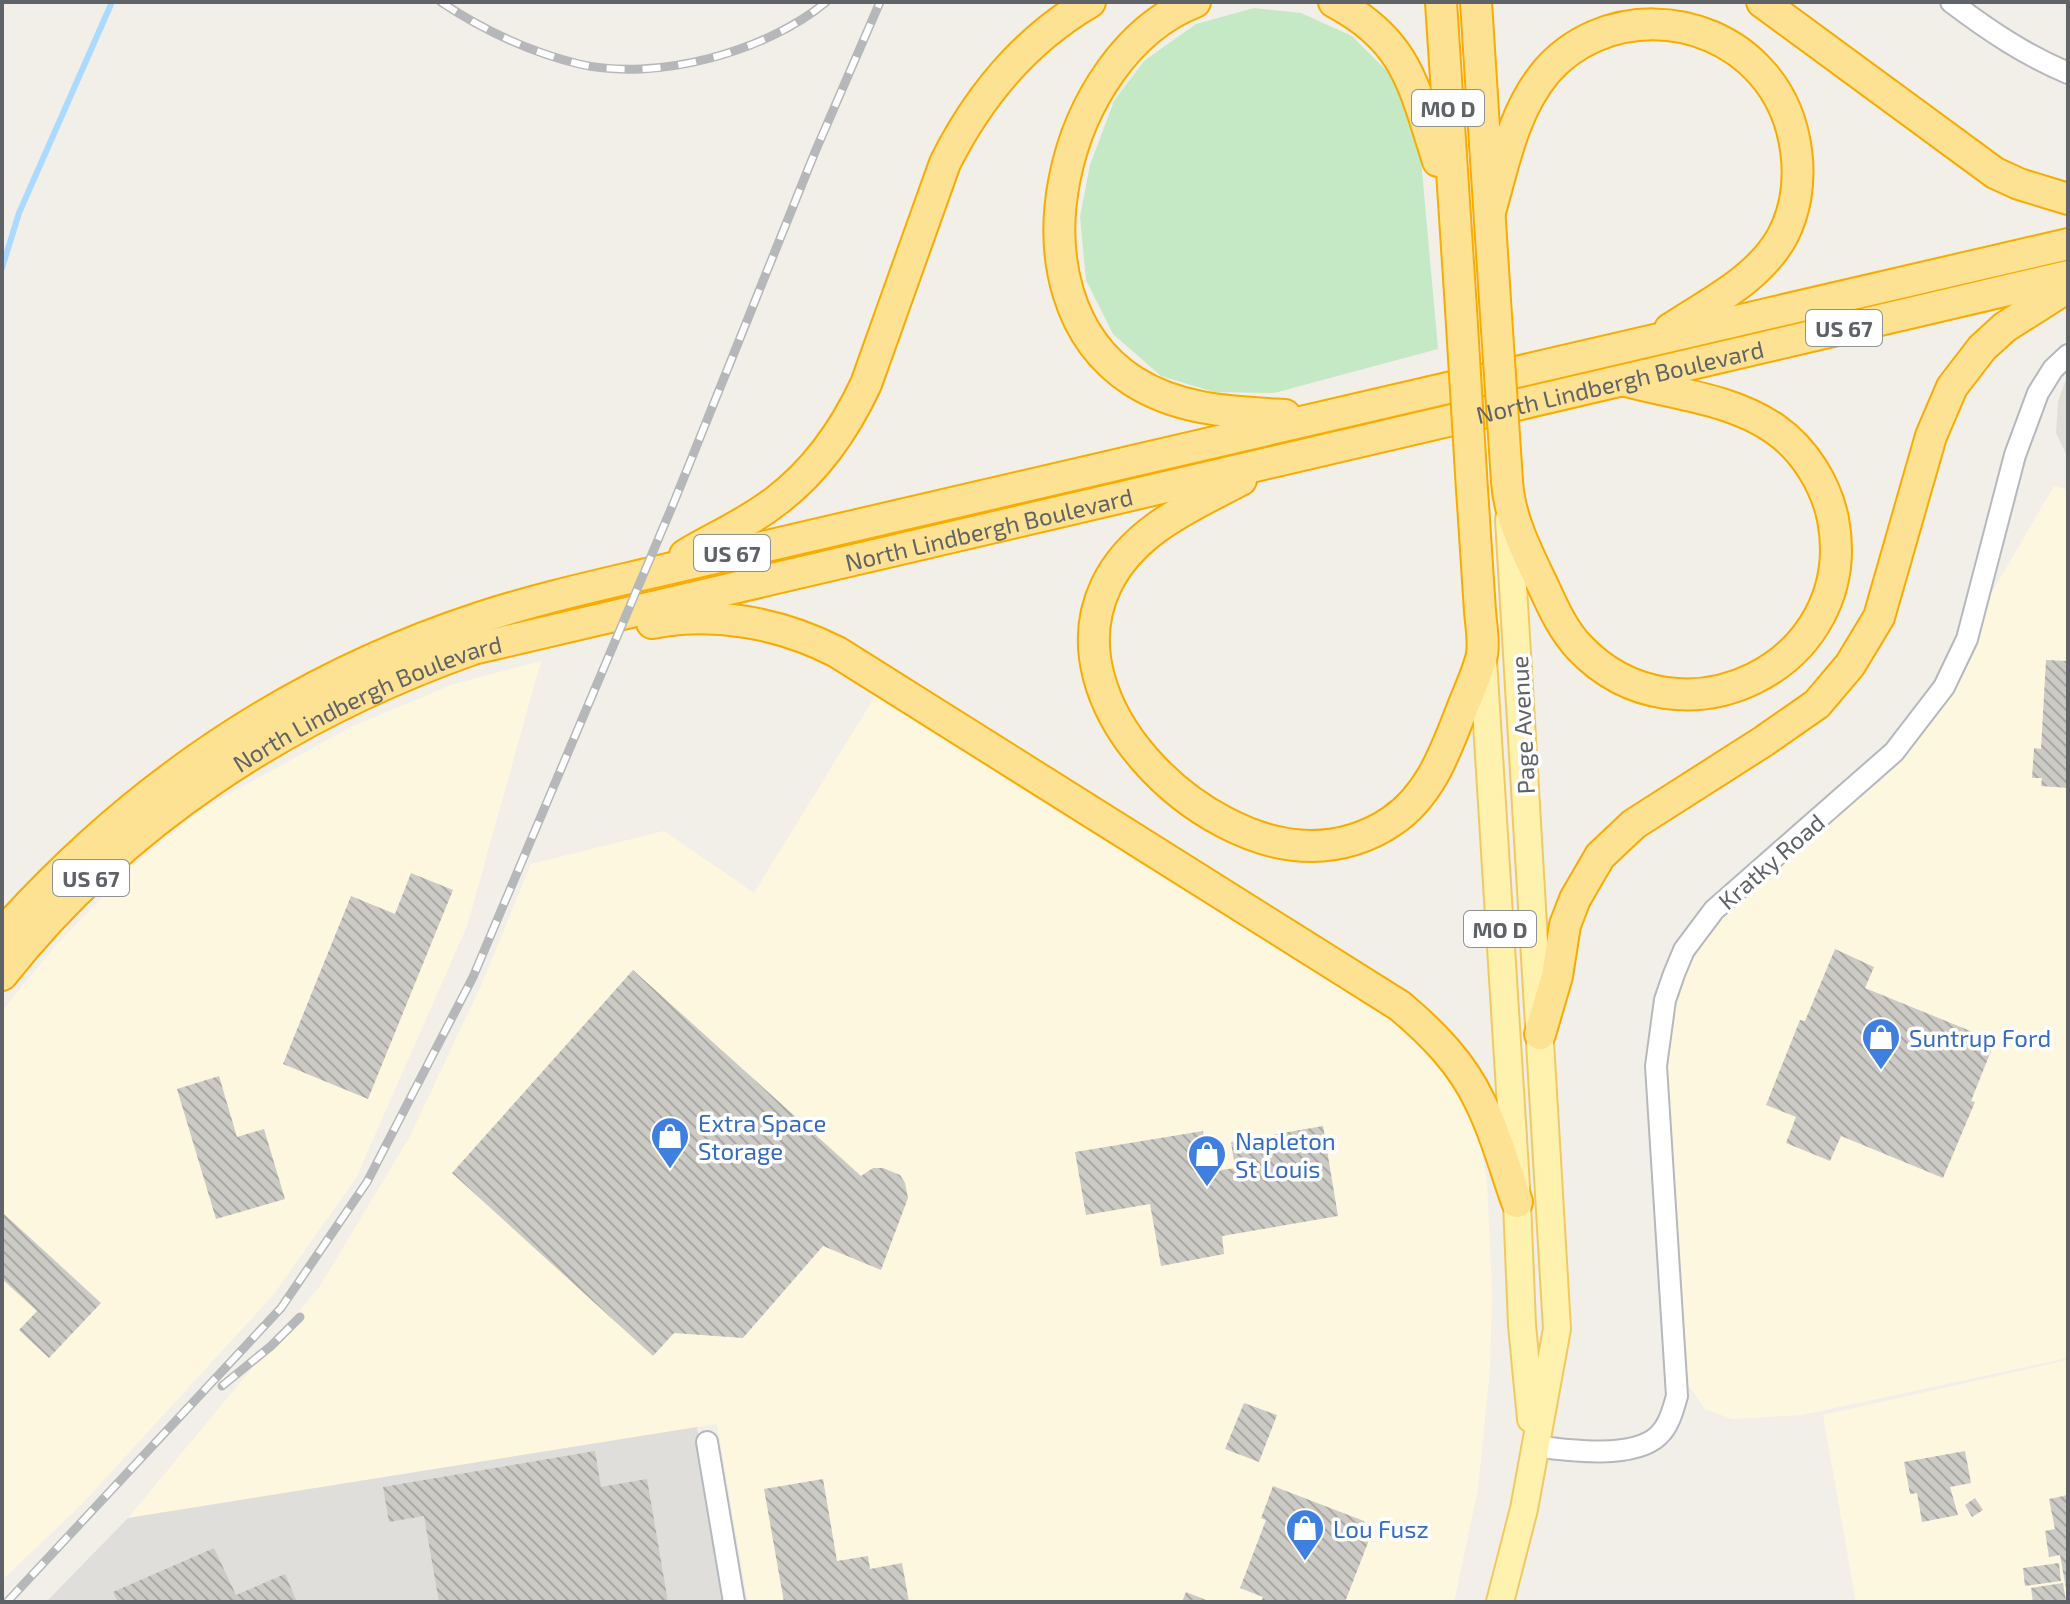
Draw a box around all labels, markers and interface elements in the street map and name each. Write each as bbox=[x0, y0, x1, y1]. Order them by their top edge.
road number: MO D bbox=[1412, 90, 1484, 126]
road number: US 67 bbox=[1806, 310, 1882, 346]
street label: North Lindbergh Boulevard bbox=[1473, 333, 1766, 429]
street label: North Lindbergh Boulevard bbox=[842, 481, 1135, 576]
road number: US 67 bbox=[694, 535, 770, 571]
street label: North Lindbergh Boulevard bbox=[227, 628, 504, 777]
street label: Page Avenue bbox=[1504, 655, 1540, 795]
street label: Kratky Road bbox=[1712, 807, 1830, 915]
road number: US 67 bbox=[53, 860, 129, 896]
road number: MO D bbox=[1464, 911, 1536, 947]
shop icon: Suntrup Ford bbox=[1860, 1016, 1902, 1071]
place label: Suntrup Ford bbox=[1909, 1023, 2051, 1052]
place label: Extra Space Storage bbox=[698, 1108, 826, 1165]
shop icon: Extra Space Storage bbox=[649, 1115, 691, 1170]
place label: Napleton St Louis bbox=[1235, 1126, 1336, 1183]
shop icon: Napleton St Louis bbox=[1186, 1133, 1228, 1188]
shop icon: Lou Fusz bbox=[1284, 1507, 1326, 1562]
place label: Lou Fusz bbox=[1333, 1514, 1429, 1543]

